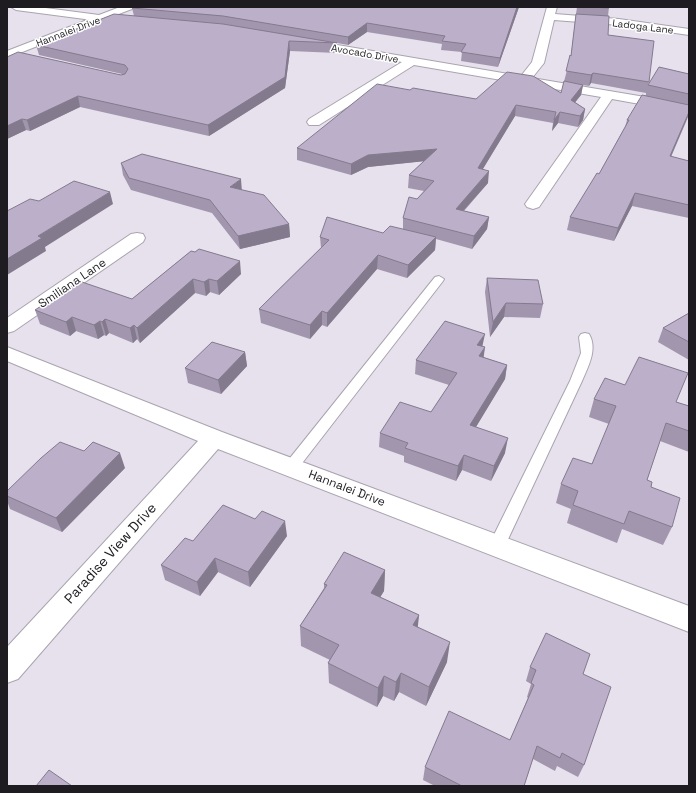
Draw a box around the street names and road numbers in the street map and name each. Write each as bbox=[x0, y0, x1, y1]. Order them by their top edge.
street label: Hannalei Drive bbox=[34, 13, 102, 50]
street label: Ladoga Lane bbox=[612, 16, 674, 37]
street label: Avocado Drive bbox=[330, 41, 400, 66]
street label: Smiliana Lane bbox=[35, 254, 109, 312]
street label: Hannalei Drive bbox=[306, 466, 388, 510]
street label: Paradise View Drive bbox=[60, 499, 160, 607]

